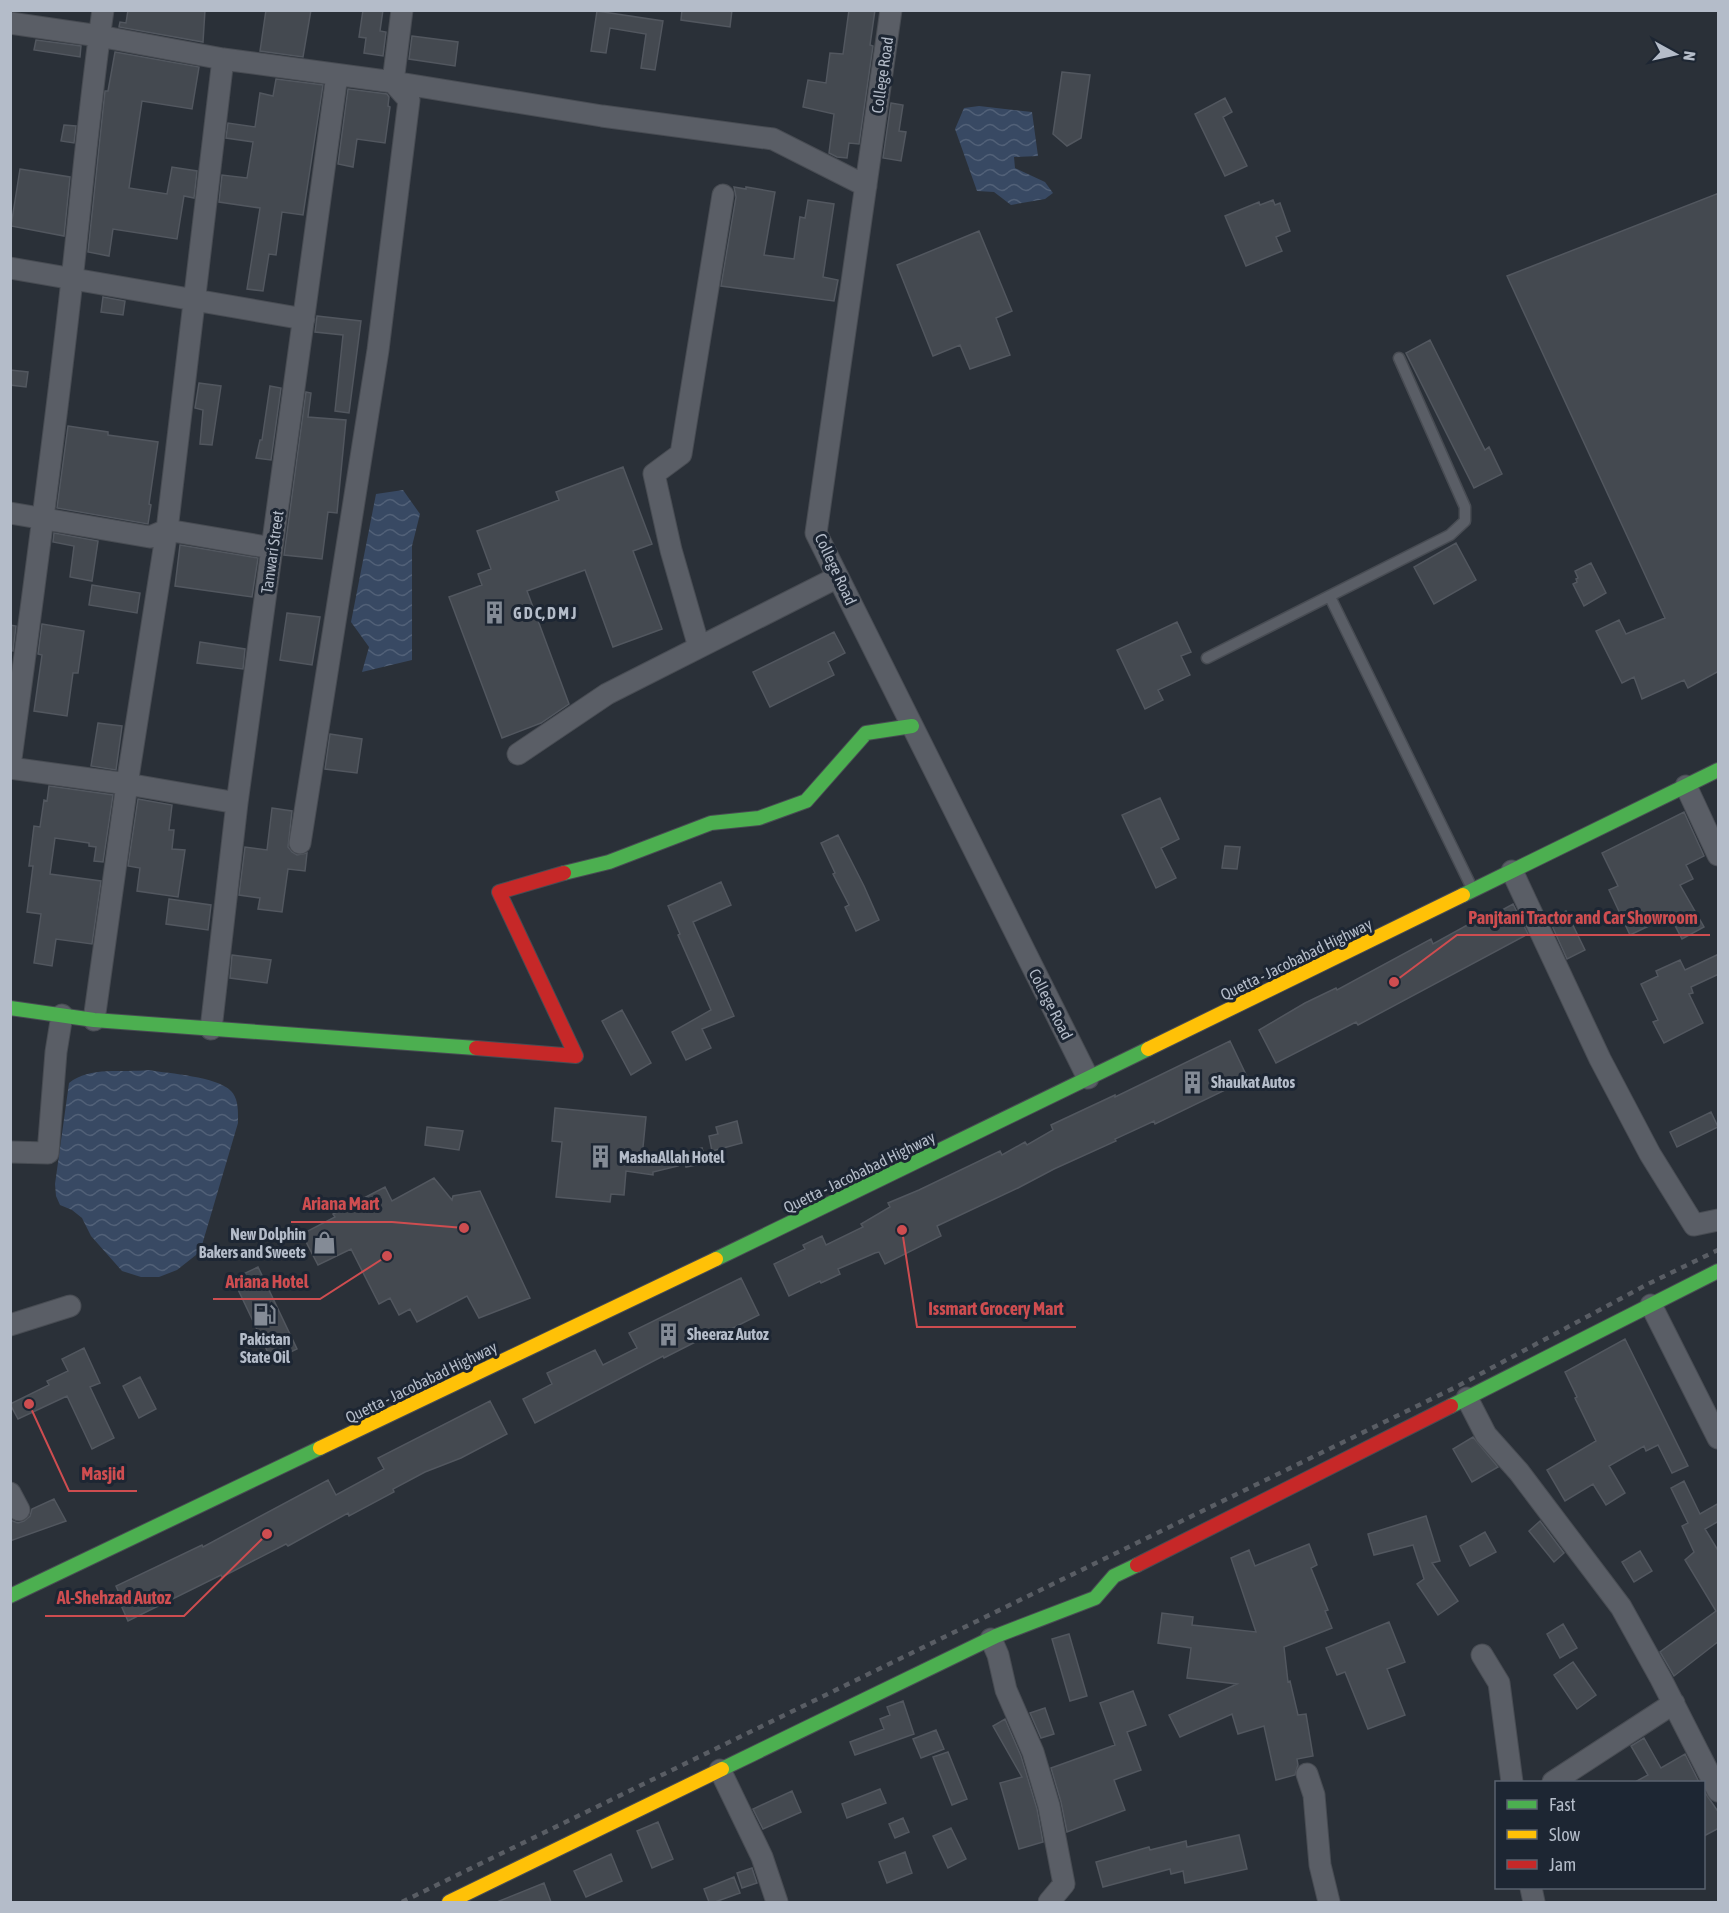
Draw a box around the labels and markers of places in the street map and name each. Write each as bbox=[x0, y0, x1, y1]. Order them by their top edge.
building icon: G D C, D M J bbox=[482, 600, 508, 626]
place label: G D C, D M J bbox=[513, 604, 576, 622]
callout: Panjtani Tractor and Car Showroom bbox=[1457, 899, 1710, 935]
building icon: Shaukat Autos bbox=[1180, 1069, 1206, 1095]
place label: Shaukat Autos bbox=[1211, 1073, 1295, 1091]
building icon: MashaAllah Hotel bbox=[588, 1144, 614, 1170]
place label: MashaAllah Hotel bbox=[619, 1148, 725, 1166]
callout: Ariana Mart bbox=[291, 1186, 392, 1222]
place label: New Dolphin Bakers and Sweets bbox=[199, 1225, 306, 1261]
shop icon: New Dolphin Bakers and Sweets bbox=[311, 1230, 337, 1256]
callout: Ariana Hotel bbox=[213, 1263, 320, 1299]
callout: Issmart Grocery Mart bbox=[917, 1291, 1076, 1327]
fuel station icon: Pakistan State Oil bbox=[252, 1301, 278, 1327]
building icon: Sheeraz Autoz bbox=[656, 1321, 682, 1347]
place label: Sheeraz Autoz bbox=[687, 1325, 769, 1343]
place label: Pakistan State Oil bbox=[239, 1330, 291, 1366]
callout: Masjid bbox=[69, 1455, 137, 1491]
callout: Al-Shehzad Autoz bbox=[45, 1580, 184, 1616]

